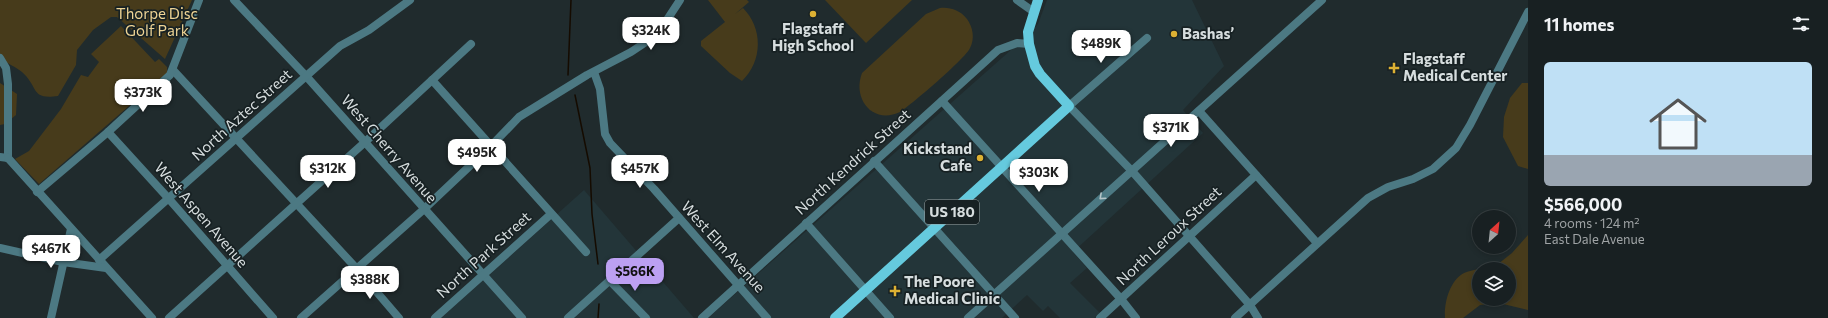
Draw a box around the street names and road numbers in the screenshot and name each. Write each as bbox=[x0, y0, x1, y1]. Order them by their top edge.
street label: North Aztec Street bbox=[188, 65, 295, 164]
street label: West Cherry Avenue bbox=[338, 91, 442, 206]
street label: North Kendrick Street bbox=[791, 105, 914, 218]
street label: West Aspen Avenue bbox=[151, 158, 252, 271]
street label: North Leroux Street bbox=[1112, 182, 1224, 288]
street label: West Elm Avenue bbox=[678, 197, 770, 296]
road number: US 180 bbox=[925, 200, 979, 224]
street label: North Park Street bbox=[433, 207, 534, 301]

